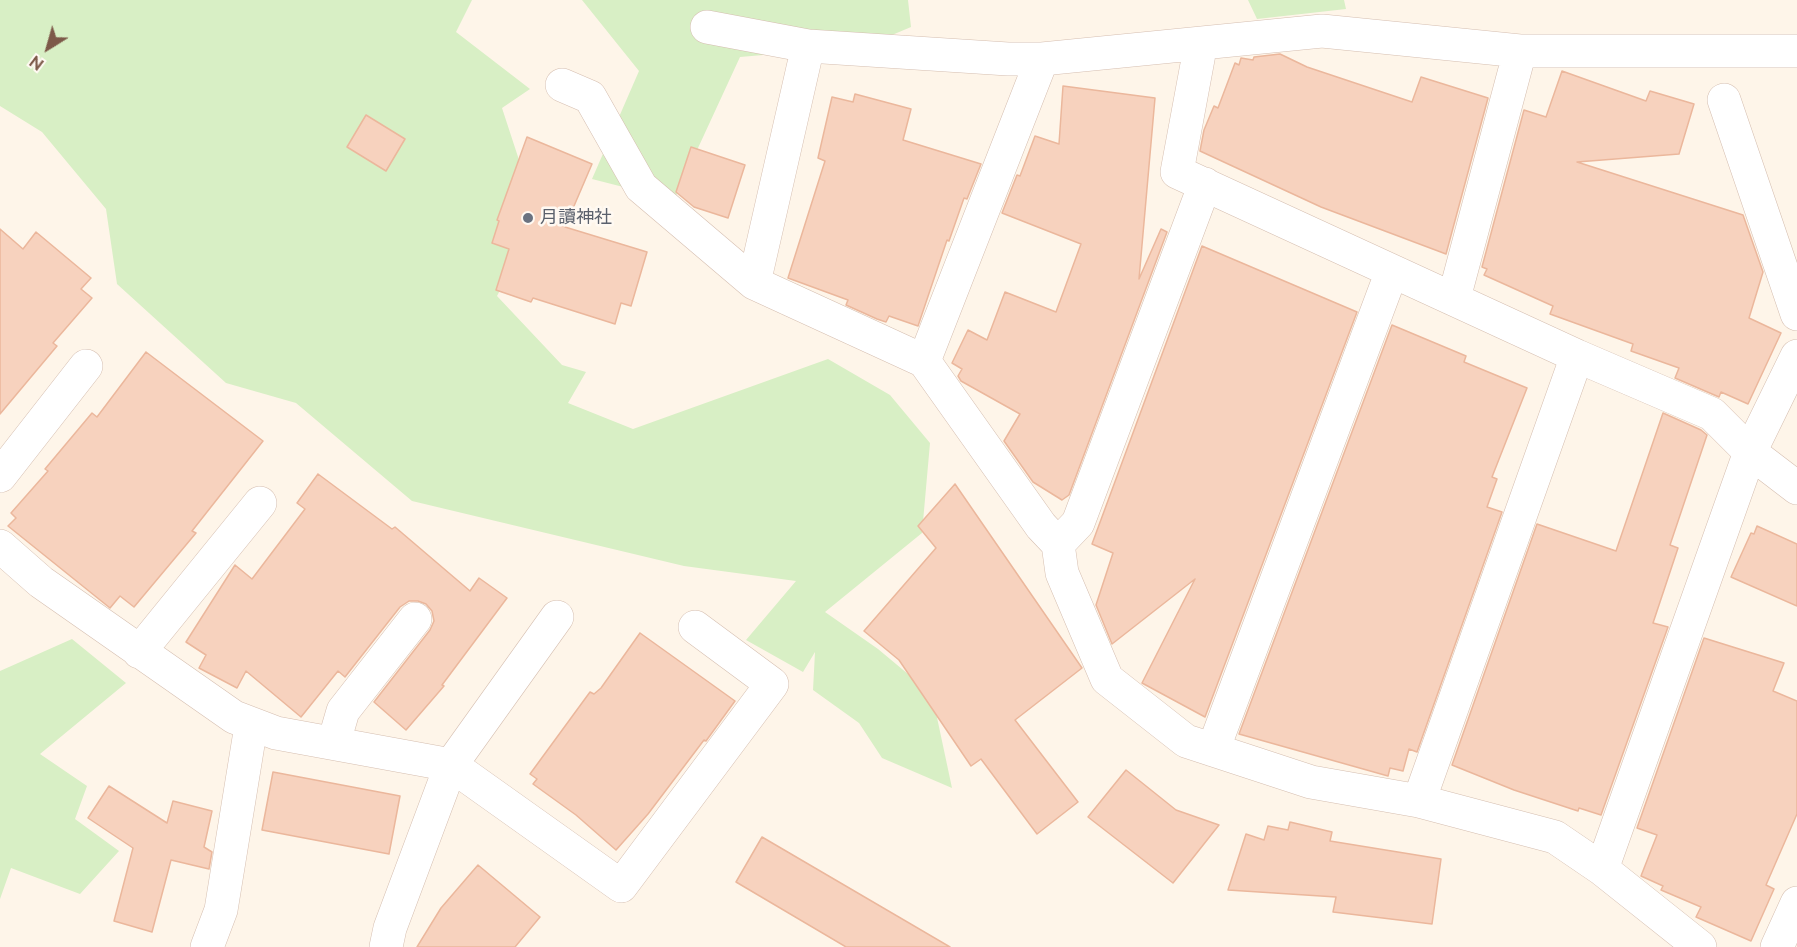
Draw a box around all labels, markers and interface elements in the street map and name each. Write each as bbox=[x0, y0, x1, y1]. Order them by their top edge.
north arrow bbox=[18, 18, 78, 78]
text: N bbox=[26, 52, 47, 74]
place label: 月讀神社 bbox=[540, 207, 612, 229]
marker: 月讀神社 bbox=[521, 211, 535, 225]

